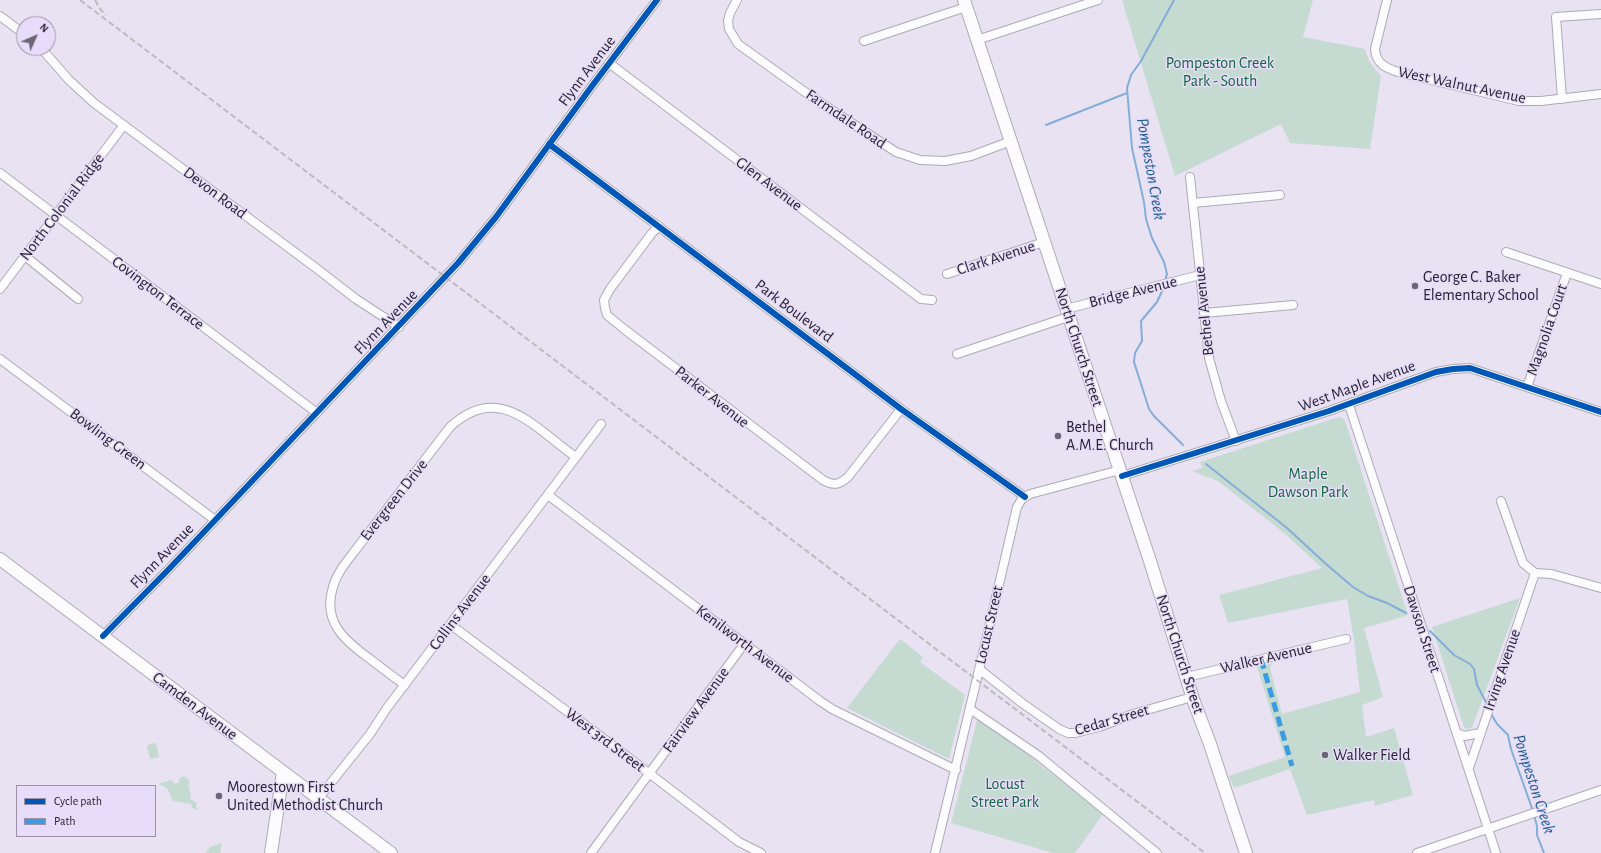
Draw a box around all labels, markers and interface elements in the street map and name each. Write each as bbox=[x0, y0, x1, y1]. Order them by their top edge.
north arrow bbox=[16, 16, 56, 56]
text: N bbox=[38, 21, 51, 34]
street label: Flynn Avenue bbox=[554, 32, 620, 110]
park label: Pompeston Creek Park - South bbox=[1166, 53, 1274, 91]
street label: West Walnut Avenue bbox=[1396, 62, 1528, 108]
street label: Farmdale Road bbox=[802, 85, 890, 153]
water label: Pompeston Creek bbox=[1132, 116, 1170, 222]
street label: North Colonial Ridge bbox=[15, 150, 109, 264]
street label: Glen Avenue bbox=[732, 153, 806, 215]
street label: Devon Road bbox=[179, 163, 251, 223]
street label: Clark Avenue bbox=[954, 236, 1038, 280]
street label: Covington Terrace bbox=[108, 252, 208, 334]
street label: Bethel Avenue bbox=[1190, 265, 1218, 357]
place label: George C. Baker Elementary School bbox=[1423, 267, 1539, 305]
street label: Bridge Avenue bbox=[1087, 272, 1179, 312]
street label: Park Boulevard bbox=[751, 275, 837, 347]
marker: George C. Baker Elementary School bbox=[1410, 281, 1420, 291]
street label: Magnolia Court bbox=[1522, 282, 1572, 378]
street label: Flynn Avenue bbox=[350, 285, 422, 359]
street label: North Church Street bbox=[1051, 285, 1107, 409]
street label: West Maple Avenue bbox=[1296, 356, 1418, 416]
street label: Parker Avenue bbox=[671, 362, 753, 432]
street label: Bowling Green bbox=[66, 404, 150, 474]
place label: Bethel A.M.E. Church bbox=[1066, 417, 1153, 455]
marker: Bethel A.M.E. Church bbox=[1053, 431, 1063, 441]
street label: Evergreen Drive bbox=[356, 455, 432, 545]
park label: Maple Dawson Park bbox=[1268, 464, 1348, 502]
street label: Flynn Avenue bbox=[126, 519, 198, 593]
street label: Collins Avenue bbox=[425, 570, 495, 654]
street label: Dawson Street bbox=[1399, 583, 1445, 675]
street label: Locust Street bbox=[971, 584, 1007, 666]
street label: North Church Street bbox=[1152, 592, 1208, 716]
street label: Kenilworth Avenue bbox=[692, 601, 798, 687]
street label: Irving Avenue bbox=[1479, 626, 1525, 714]
street label: Walker Avenue bbox=[1218, 638, 1314, 678]
street label: Fairview Avenue bbox=[658, 663, 734, 757]
street label: Camden Avenue bbox=[149, 668, 241, 744]
street label: Cedar Street bbox=[1073, 700, 1151, 740]
street label: West 3rd Street bbox=[561, 704, 649, 776]
water label: Pompeston Creek bbox=[1508, 732, 1560, 836]
place label: Walker Field bbox=[1333, 745, 1410, 765]
marker: Walker Field bbox=[1320, 750, 1330, 760]
park label: Locust Street Park bbox=[971, 774, 1039, 812]
place label: Moorestown First United Methodist Church bbox=[227, 777, 383, 815]
legend bbox=[16, 785, 156, 837]
marker: Moorestown First United Methodist Church bbox=[214, 791, 224, 801]
text: Cycle path bbox=[54, 795, 102, 807]
text: Path bbox=[54, 815, 76, 827]

